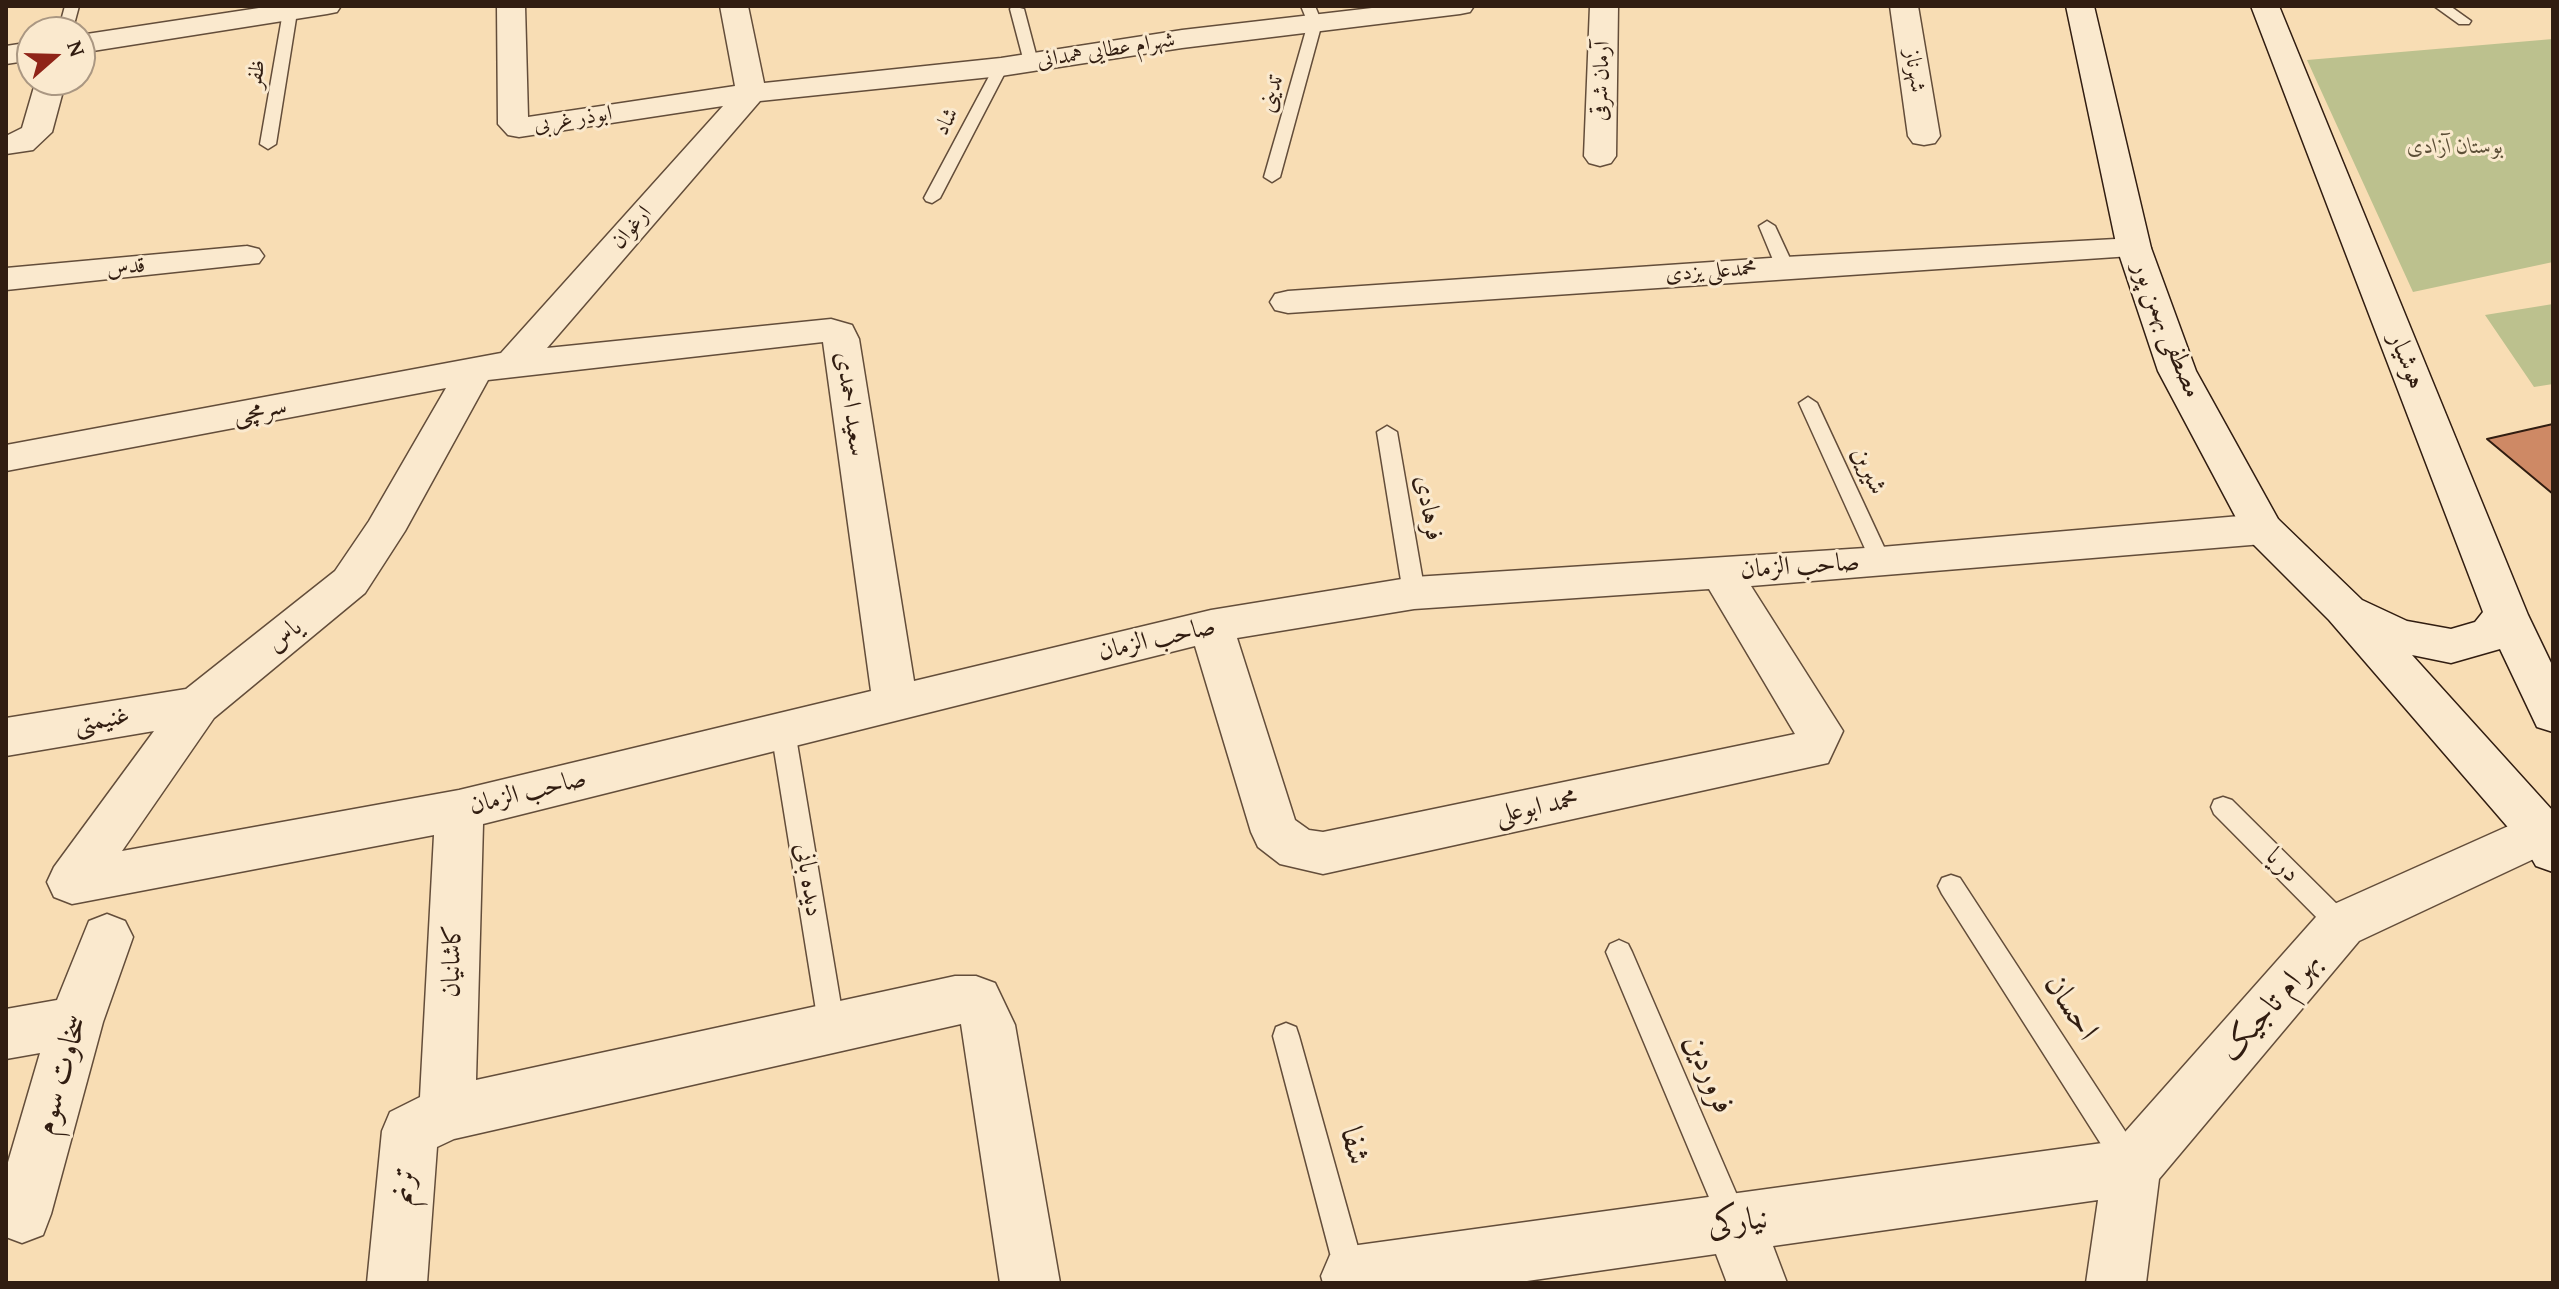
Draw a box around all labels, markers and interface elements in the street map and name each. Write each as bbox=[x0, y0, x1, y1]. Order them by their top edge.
north arrow bbox=[16, 16, 96, 96]
street label: شهرام عطایی همدانی bbox=[1035, 27, 1177, 75]
text: N bbox=[59, 36, 94, 61]
street label: آرمان شرقی bbox=[1587, 41, 1617, 121]
street label: شهرناز bbox=[1898, 48, 1930, 94]
street label: ظفر bbox=[242, 58, 272, 90]
street label: تدینی bbox=[1254, 73, 1290, 115]
street label: ابوذر غربی bbox=[532, 101, 614, 139]
street label: شاد bbox=[929, 104, 965, 140]
park label: بوستان آزادی bbox=[2407, 134, 2503, 160]
street label: ارغوان bbox=[606, 201, 658, 255]
street label: قدس bbox=[105, 253, 147, 283]
street label: محمدعلی یزدی bbox=[1664, 256, 1758, 288]
street label: مصطفی بهمن پور bbox=[2125, 257, 2207, 403]
street label: هوشیار bbox=[2381, 328, 2431, 394]
street label: سعید احمدی bbox=[827, 350, 873, 458]
street label: سرمچی bbox=[231, 391, 289, 431]
street label: شیرین bbox=[1843, 442, 1893, 500]
street label: فرهادی bbox=[1407, 473, 1449, 543]
street label: صاحب الزمان bbox=[1739, 547, 1861, 587]
street label: صاحب الزمان bbox=[1095, 611, 1219, 669]
street label: یاس bbox=[261, 612, 309, 660]
street label: غنیمتی bbox=[72, 701, 132, 741]
street label: صاحب الزمان bbox=[466, 763, 590, 823]
street label: محمد ابوعلی bbox=[1493, 784, 1581, 832]
street label: دیده بانی bbox=[787, 841, 829, 919]
street label: دریا bbox=[2258, 842, 2306, 890]
street label: کاشانیان bbox=[436, 924, 470, 998]
street label: بهرام تاجیک bbox=[2212, 944, 2330, 1070]
street label: احسان bbox=[2034, 967, 2106, 1049]
street label: سخاوت سوم bbox=[27, 1011, 97, 1139]
street label: فروردین bbox=[1674, 1028, 1742, 1120]
street label: شفا bbox=[1330, 1123, 1376, 1169]
street label: ترنم bbox=[384, 1165, 426, 1207]
street label: نیارکی bbox=[1705, 1200, 1771, 1246]

